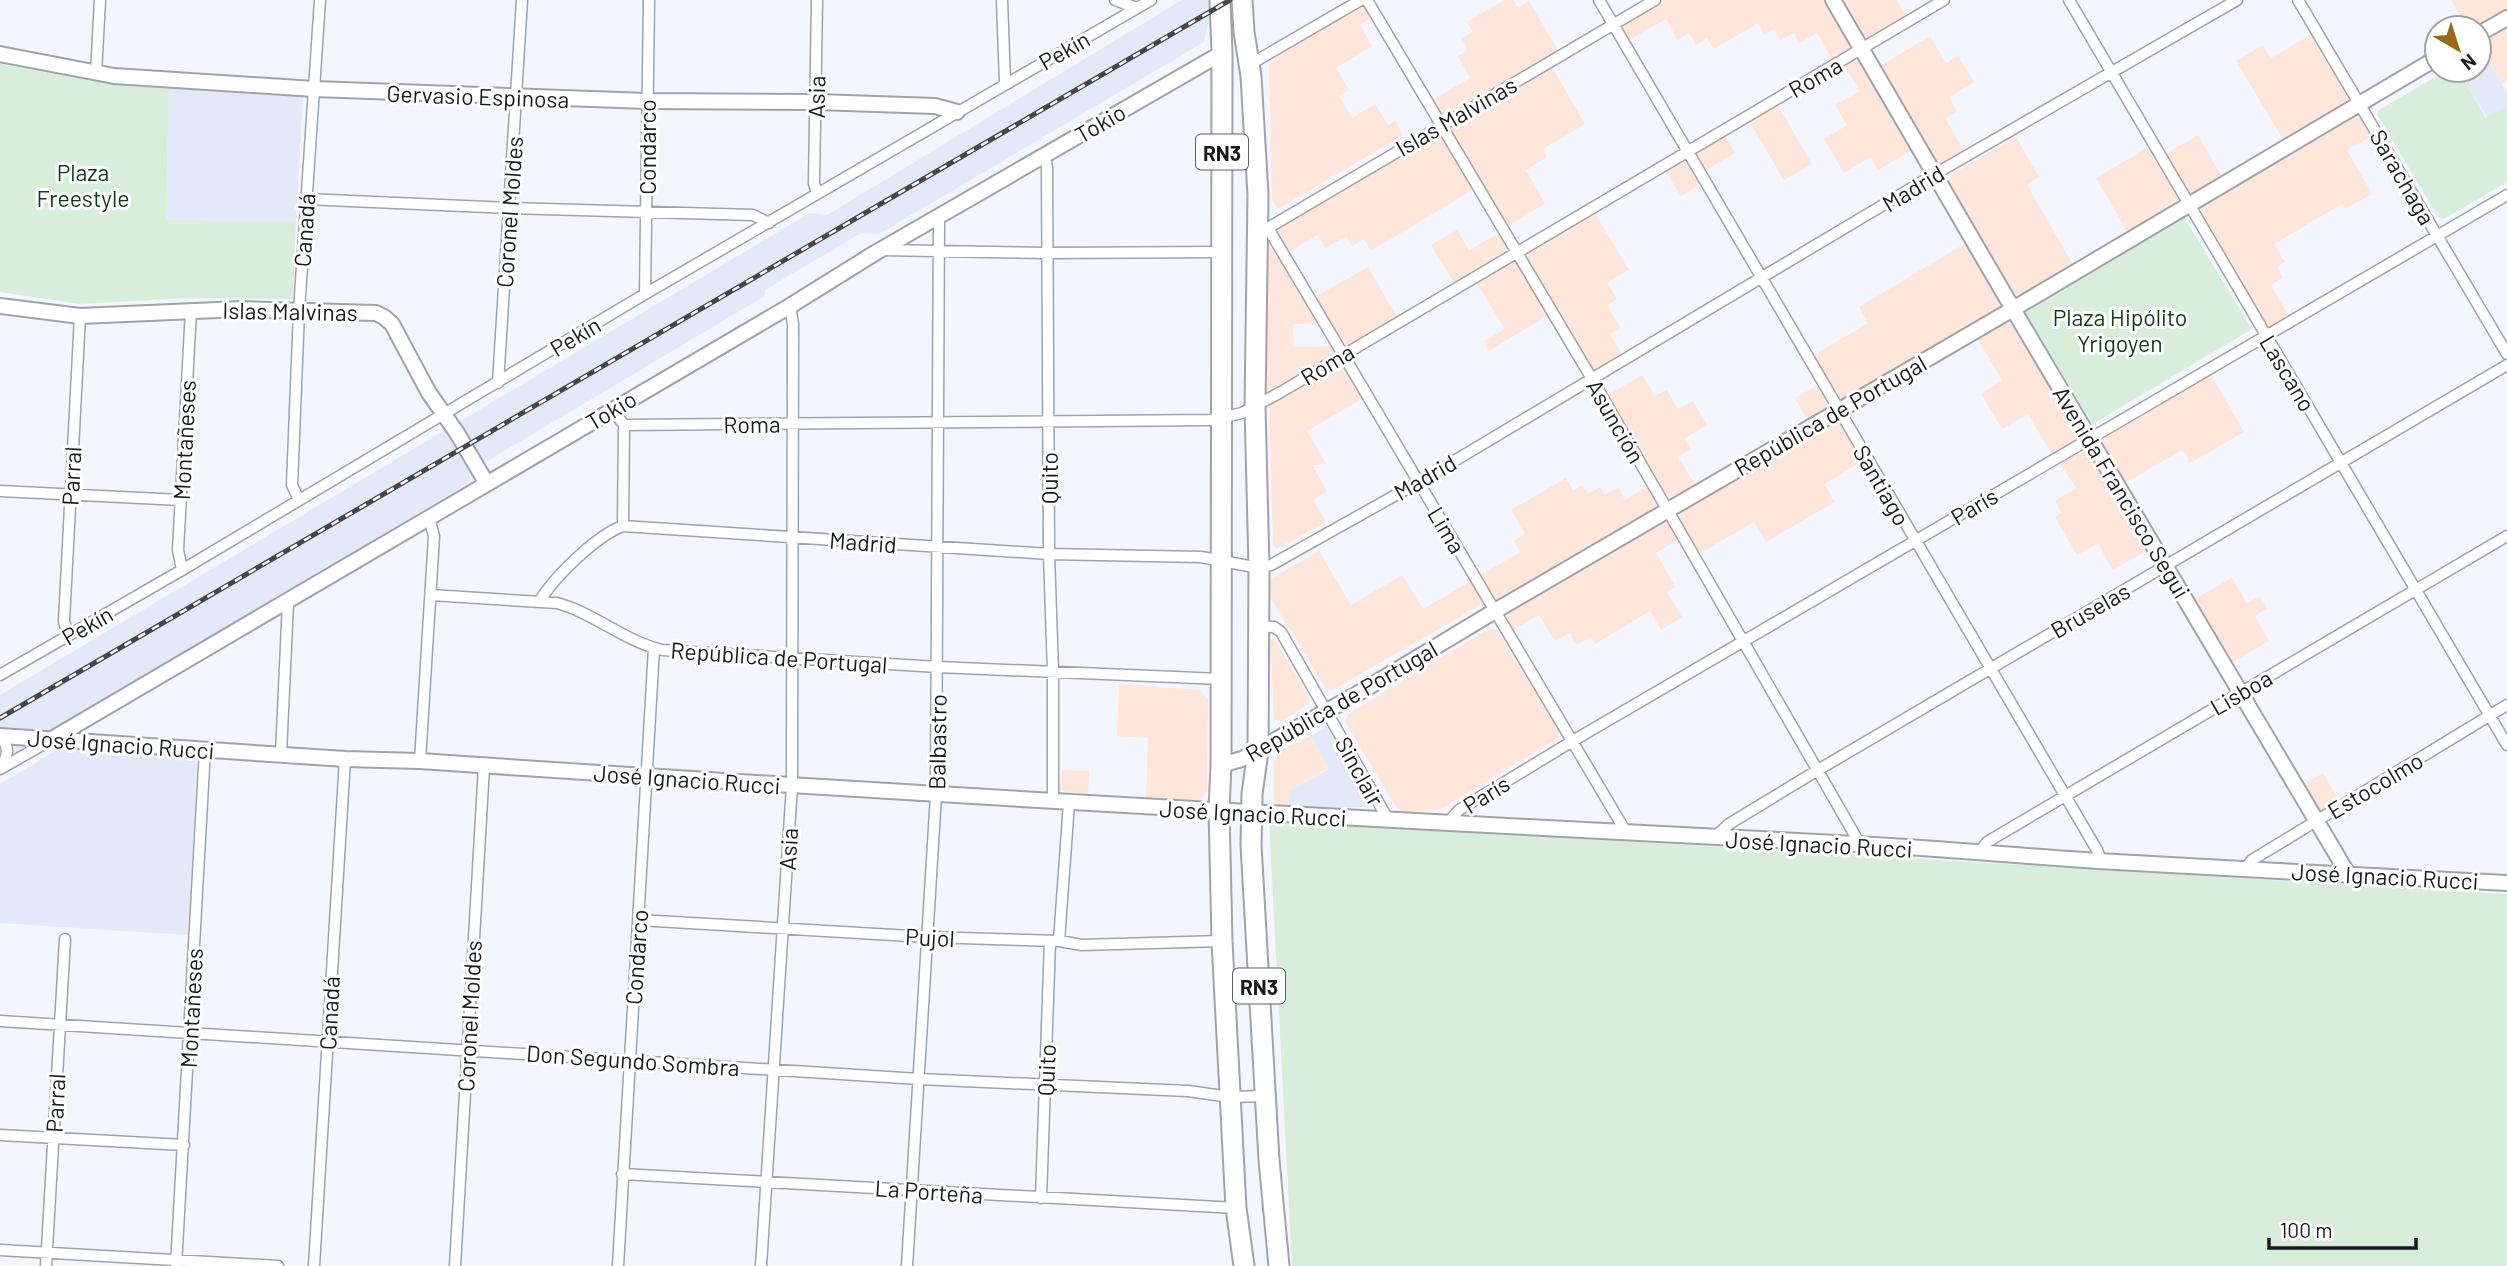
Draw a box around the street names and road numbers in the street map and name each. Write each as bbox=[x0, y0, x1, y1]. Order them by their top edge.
street label: Pekín bbox=[1034, 24, 1094, 76]
street label: Roma bbox=[1783, 51, 1847, 103]
street label: Islas Malvinas bbox=[1390, 70, 1522, 162]
street label: Asia bbox=[802, 75, 830, 119]
street label: Gervasio Espinosa bbox=[386, 79, 570, 113]
street label: Tokio bbox=[1070, 97, 1130, 149]
street label: Condarco bbox=[633, 99, 661, 195]
street label: Sarachaga bbox=[2365, 124, 2441, 230]
road number: RN3 bbox=[1196, 134, 1248, 170]
street label: Coronel Moldes bbox=[490, 135, 528, 289]
street label: Madrid bbox=[1877, 159, 1949, 217]
street label: Canadá bbox=[287, 192, 321, 268]
street label: Islas Malvinas bbox=[222, 296, 358, 326]
street label: Pekín bbox=[545, 310, 605, 362]
street label: Lascano bbox=[2254, 330, 2322, 416]
street label: Roma bbox=[1295, 337, 1359, 391]
street label: República de Portugal bbox=[1729, 349, 1931, 481]
street label: Asunción bbox=[1581, 374, 1651, 468]
street label: Montañeses bbox=[167, 379, 201, 501]
street label: Avenida Francisco Segui bbox=[2048, 381, 2196, 603]
street label: Tokio bbox=[581, 384, 641, 436]
street label: Roma bbox=[723, 410, 781, 438]
street label: Santiago bbox=[1848, 440, 1916, 530]
street label: Parral bbox=[55, 446, 87, 506]
street label: Madrid bbox=[1389, 448, 1461, 506]
street label: Quito bbox=[1035, 452, 1063, 504]
street label: París bbox=[1946, 481, 2002, 531]
street label: Lima bbox=[1422, 501, 1472, 559]
street label: Madrid bbox=[828, 526, 898, 558]
street label: Bruselas bbox=[2046, 576, 2134, 644]
street label: Pekín bbox=[57, 599, 117, 651]
street label: República de Portugal bbox=[670, 635, 888, 679]
street label: República de Portugal bbox=[1240, 635, 1442, 767]
street label: Lisboa bbox=[2205, 663, 2277, 721]
street label: Balbastro bbox=[922, 694, 952, 790]
street label: José Ignacio Rucci bbox=[27, 724, 215, 764]
street label: Sinclair bbox=[1330, 732, 1391, 811]
street label: Estocolmo bbox=[2322, 746, 2428, 824]
street label: José Ignacio Rucci bbox=[593, 759, 781, 799]
street label: París bbox=[1458, 769, 1514, 819]
street label: José Ignacio Rucci bbox=[1159, 794, 1347, 832]
street label: José Ignacio Rucci bbox=[1725, 825, 1913, 863]
street label: Asia bbox=[773, 827, 803, 871]
street label: José Ignacio Rucci bbox=[2291, 857, 2479, 895]
street label: Condarco bbox=[619, 908, 653, 1006]
street label: Pujol bbox=[905, 922, 955, 952]
street label: Coronel Moldes bbox=[451, 940, 487, 1092]
street label: Montañeses bbox=[174, 947, 208, 1069]
road number: RN3 bbox=[1233, 968, 1285, 1004]
street label: Canadá bbox=[313, 975, 345, 1051]
street label: Don Segundo Sombra bbox=[525, 1039, 741, 1081]
street label: Quito bbox=[1031, 1044, 1061, 1096]
street label: Parral bbox=[39, 1073, 71, 1133]
street label: La Porteña bbox=[874, 1173, 984, 1209]

